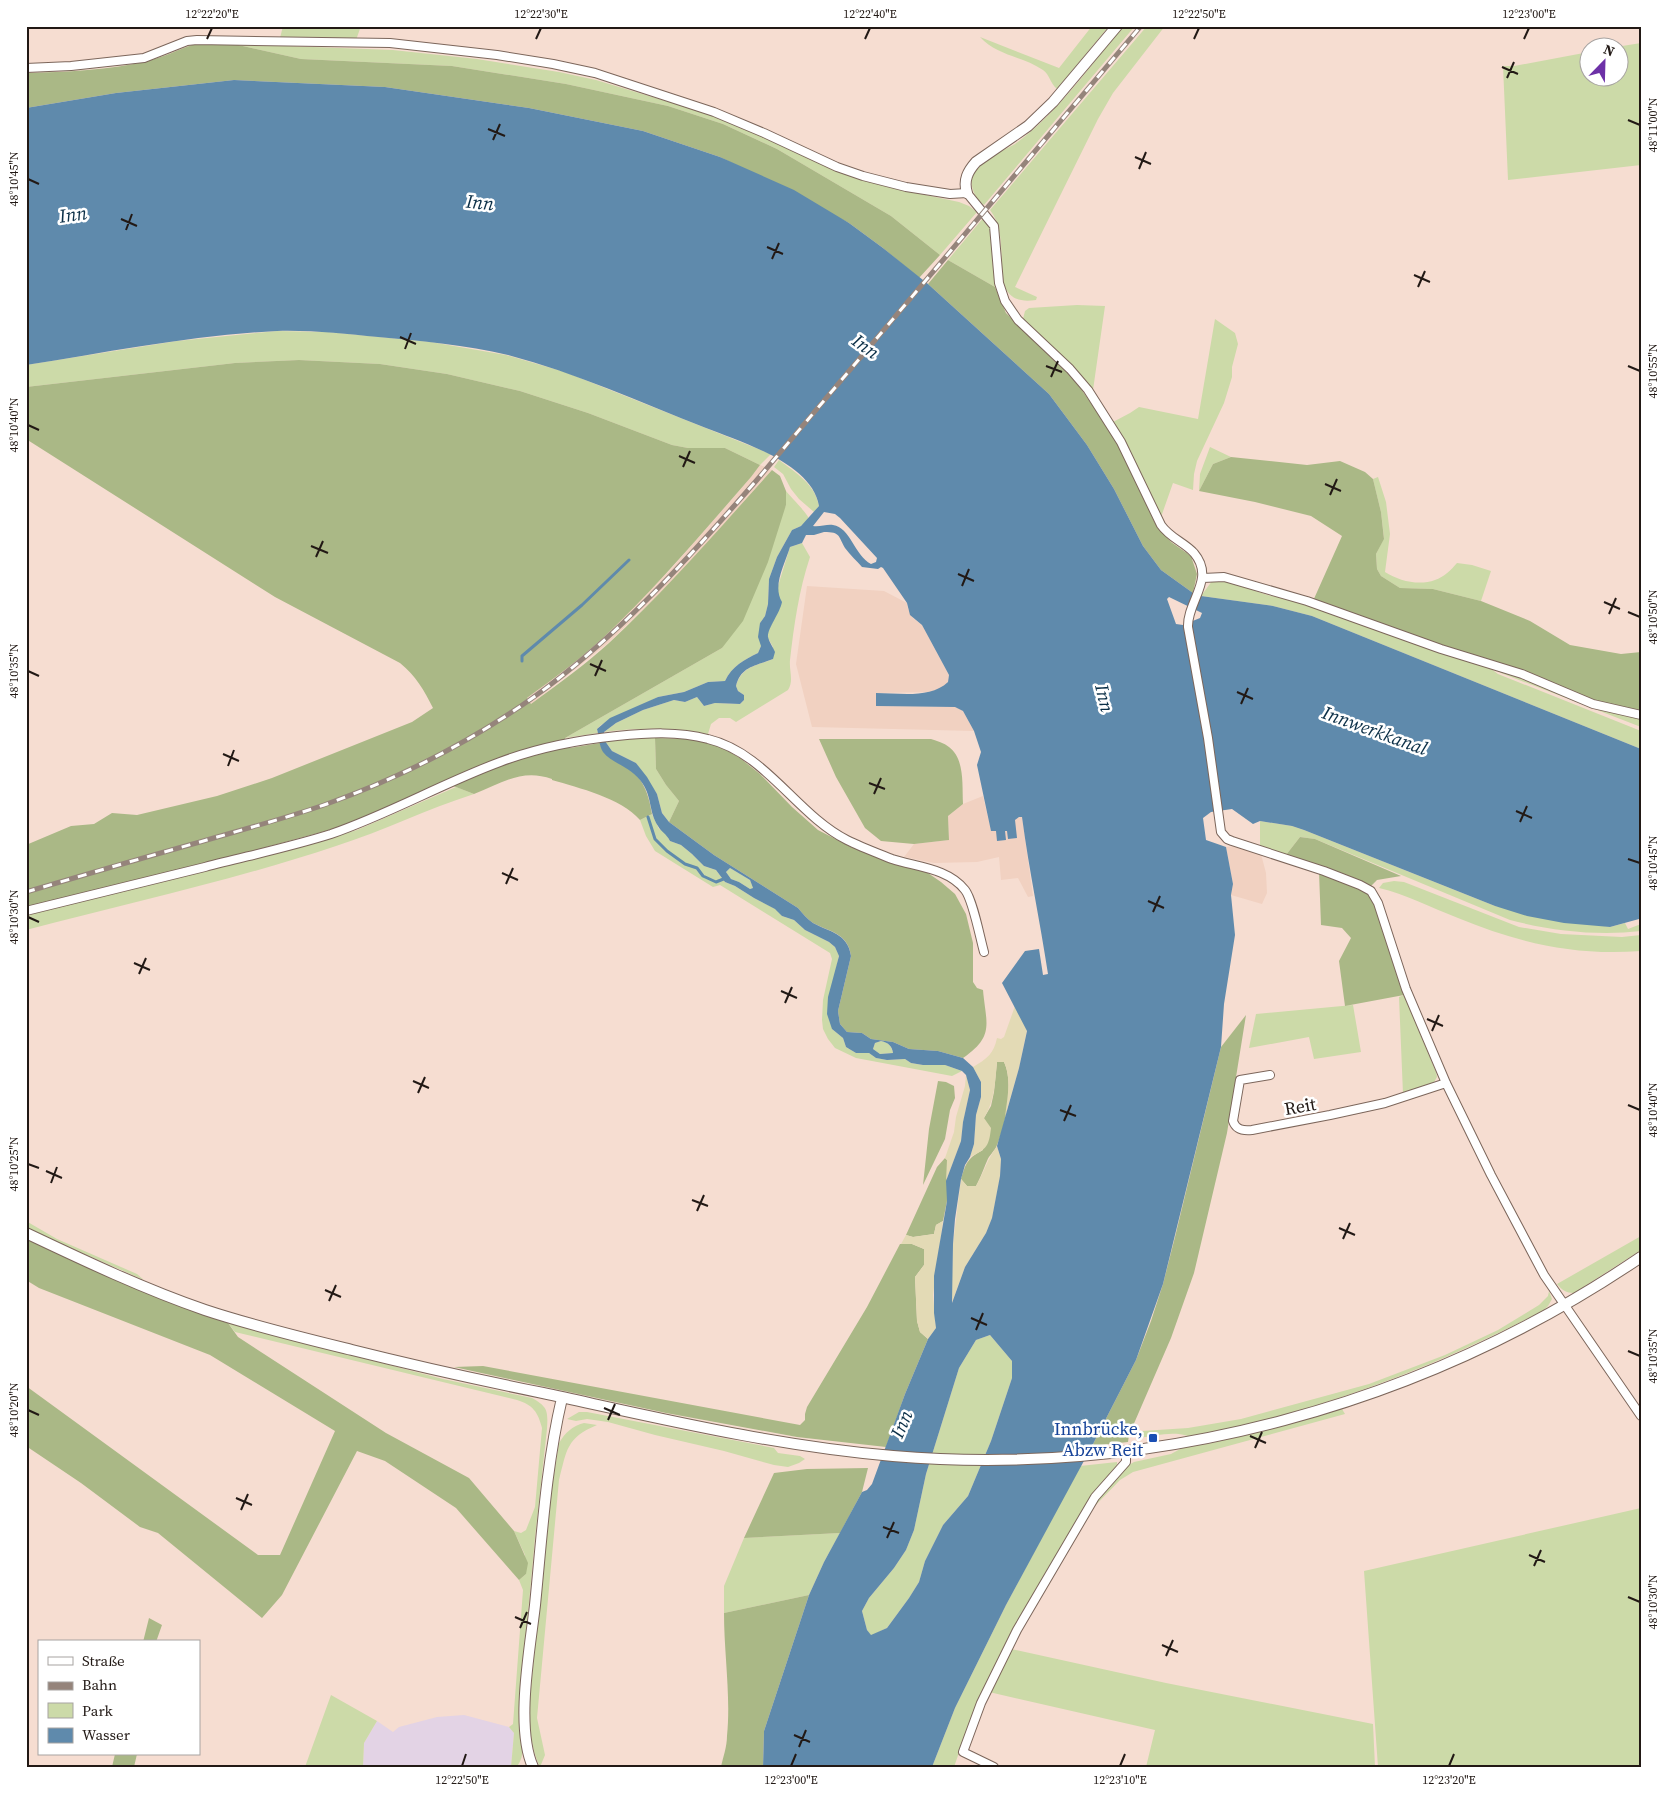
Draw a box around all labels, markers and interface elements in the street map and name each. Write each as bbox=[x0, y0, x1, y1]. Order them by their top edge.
text: 12°22'20"E bbox=[185, 6, 239, 22]
text: 12°22'30"E bbox=[514, 6, 568, 22]
text: 12°22'40"E bbox=[843, 6, 897, 22]
text: 12°22'50"E bbox=[1172, 6, 1226, 22]
text: 12°23'00"E bbox=[1502, 6, 1556, 22]
north arrow bbox=[1580, 38, 1630, 88]
text: N bbox=[1600, 39, 1618, 61]
text: 48°11'00"N bbox=[1645, 97, 1661, 153]
text: 48°10'45"N bbox=[6, 151, 22, 207]
water label: Inn bbox=[464, 188, 495, 216]
water label: Inn bbox=[57, 199, 89, 229]
water label: Inn bbox=[846, 327, 885, 365]
text: 48°10'55"N bbox=[1645, 343, 1661, 399]
text: 48°10'40"N bbox=[6, 397, 22, 453]
text: 48°10'50"N bbox=[1645, 589, 1661, 645]
text: 48°10'35"N bbox=[6, 643, 22, 699]
water label: Inn bbox=[1089, 681, 1121, 715]
water label: Innwerkkanal bbox=[1318, 699, 1432, 761]
text: 48°10'45"N bbox=[1645, 835, 1661, 891]
text: 48°10'30"N bbox=[6, 889, 22, 945]
text: 48°10'40"N bbox=[1645, 1082, 1661, 1138]
street label: Reit bbox=[1282, 1091, 1318, 1121]
text: 48°10'25"N bbox=[6, 1136, 22, 1192]
text: 48°10'35"N bbox=[1645, 1328, 1661, 1384]
text: 48°10'20"N bbox=[6, 1382, 22, 1438]
water label: Inn bbox=[883, 1406, 919, 1443]
place label: Innbrücke, Abzw Reit bbox=[1054, 1416, 1143, 1462]
marker: Innbrücke, Abzw Reit bbox=[1147, 1432, 1159, 1444]
text: 48°10'30"N bbox=[1645, 1574, 1661, 1630]
legend bbox=[38, 1640, 200, 1756]
text: Straße bbox=[82, 1650, 125, 1671]
text: Bahn bbox=[82, 1674, 117, 1695]
text: Park bbox=[82, 1700, 114, 1721]
text: Wasser bbox=[82, 1724, 131, 1745]
text: 12°22'50"E bbox=[435, 1772, 489, 1788]
text: 12°23'00"E bbox=[764, 1772, 818, 1788]
text: 12°23'10"E bbox=[1093, 1772, 1147, 1788]
text: 12°23'20"E bbox=[1422, 1772, 1476, 1788]

